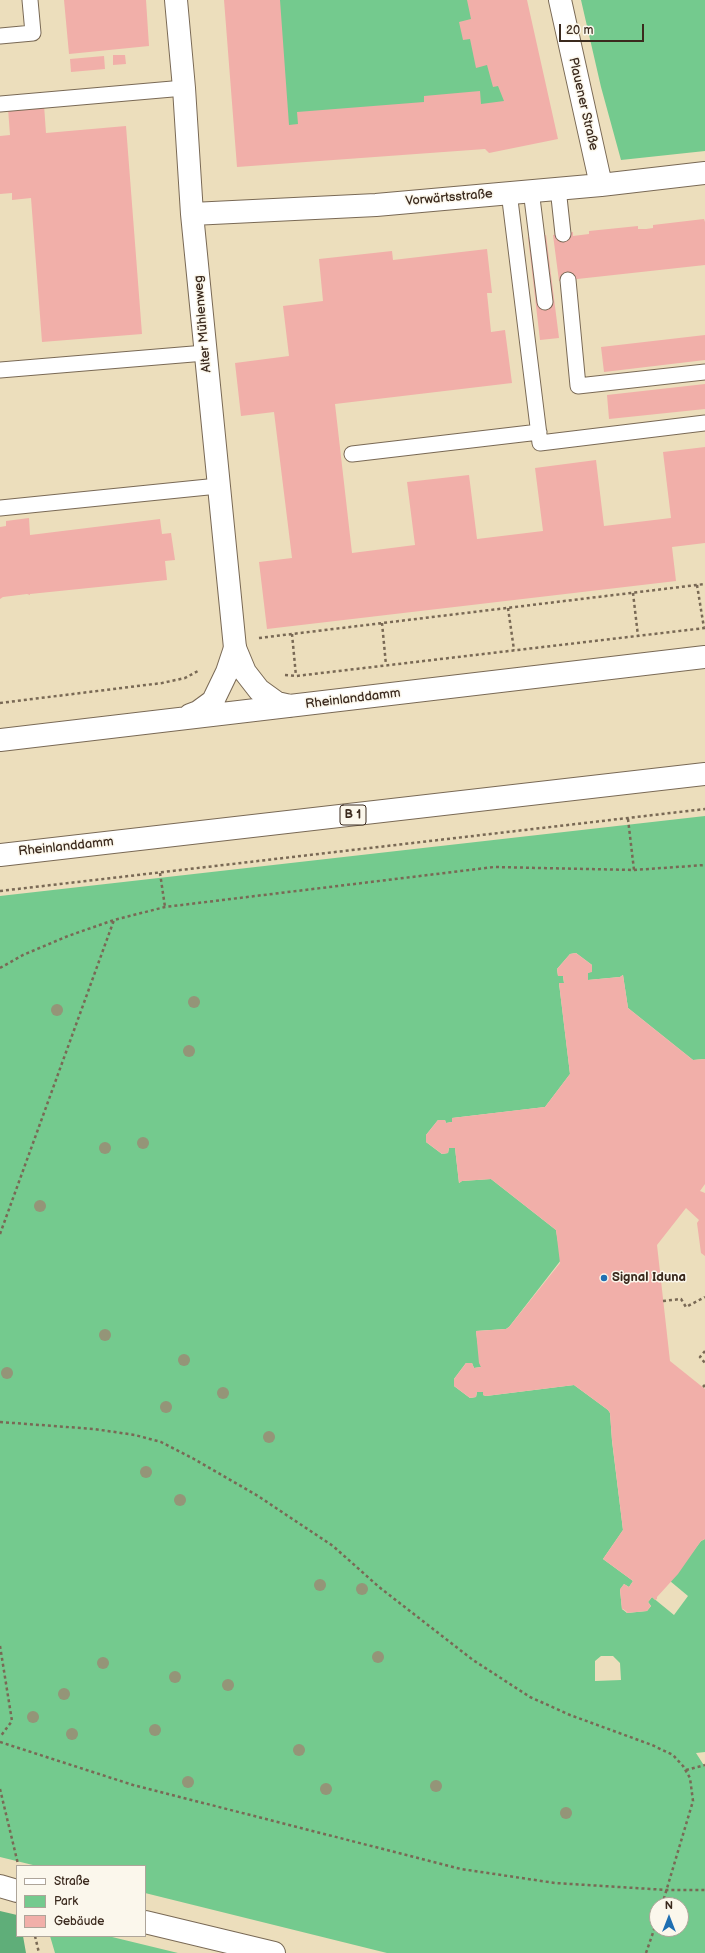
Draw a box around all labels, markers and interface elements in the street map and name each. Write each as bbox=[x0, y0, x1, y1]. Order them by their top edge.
scale bar bbox=[561, 16, 646, 42]
text: 20 m bbox=[566, 23, 593, 38]
street label: Plauener Straße bbox=[565, 56, 601, 152]
street label: Vorwärtsstraße bbox=[405, 186, 493, 210]
street label: Alter Mühlenweg bbox=[191, 275, 215, 373]
street label: Rheinlanddamm bbox=[305, 685, 401, 713]
road number: B 1 bbox=[340, 805, 366, 825]
street label: Rheinlanddamm bbox=[18, 834, 114, 860]
place label: Signal Iduna bbox=[612, 1270, 686, 1286]
marker: Signal Iduna bbox=[599, 1273, 609, 1283]
legend bbox=[16, 1865, 146, 1937]
text: Straße bbox=[54, 1874, 90, 1889]
text: Park bbox=[54, 1894, 78, 1909]
north arrow bbox=[649, 1897, 689, 1937]
text: N bbox=[665, 1899, 673, 1912]
text: Gebäude bbox=[54, 1914, 104, 1929]

